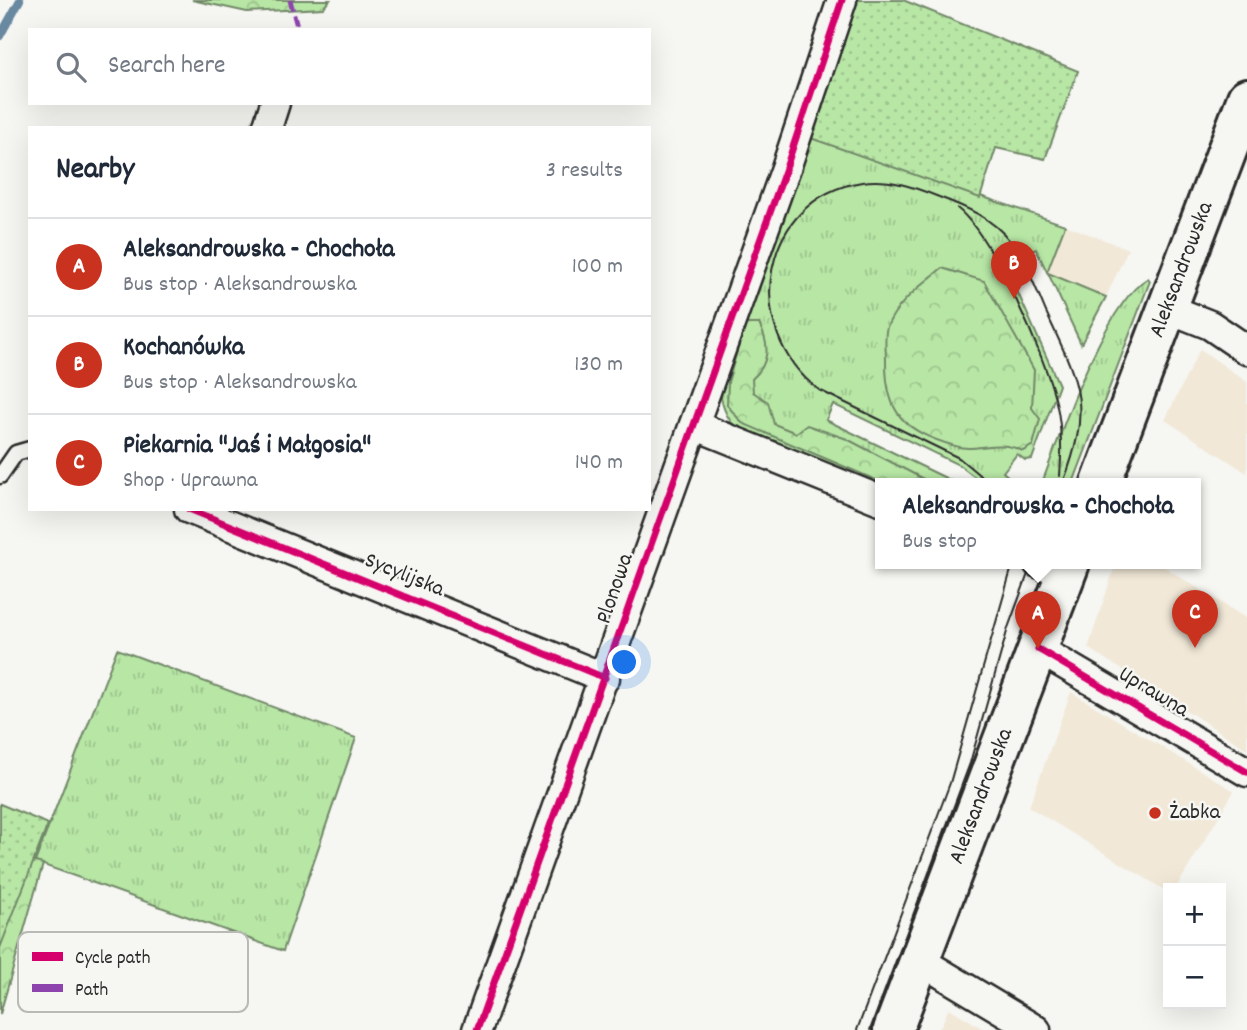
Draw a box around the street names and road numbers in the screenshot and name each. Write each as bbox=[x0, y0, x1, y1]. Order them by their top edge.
street label: Aleksandrowska bbox=[1141, 196, 1223, 343]
street label: Sycylijska bbox=[359, 545, 450, 607]
street label: Plonowa bbox=[589, 548, 644, 629]
street label: Uprawna bbox=[1111, 659, 1196, 728]
street label: Aleksandrowska bbox=[941, 722, 1023, 869]

